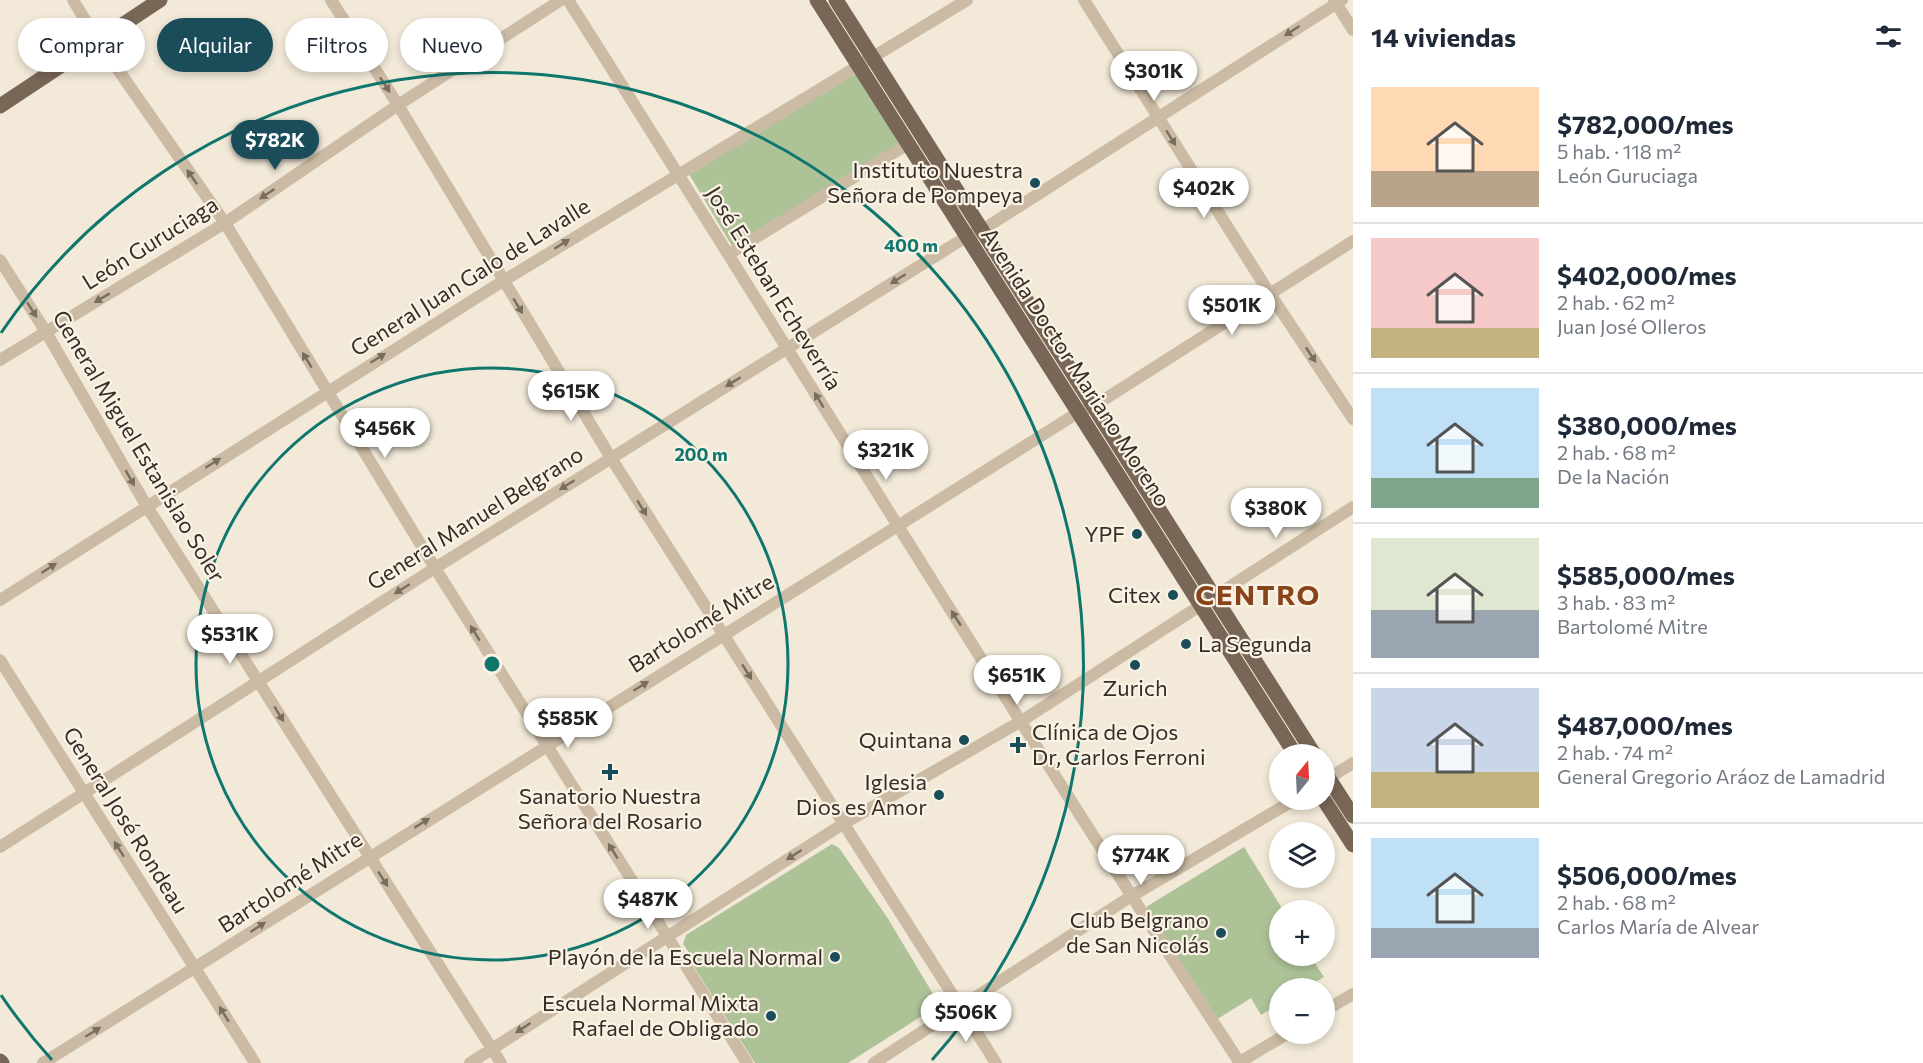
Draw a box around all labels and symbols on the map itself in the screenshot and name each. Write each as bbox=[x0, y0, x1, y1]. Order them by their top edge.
one-way arrow bbox=[1284, 26, 1300, 37]
pin: $301K bbox=[1112, 51, 1196, 102]
one-way arrow bbox=[380, 77, 391, 93]
pin: $782K bbox=[233, 120, 317, 171]
one-way arrow bbox=[1166, 130, 1177, 146]
place label: Instituto Nuestra Señora de Pompeya bbox=[827, 156, 1023, 208]
pin: $402K bbox=[1162, 168, 1246, 219]
one-way arrow bbox=[186, 169, 198, 185]
marker: Instituto Nuestra Señora de Pompeya bbox=[1028, 176, 1042, 190]
street label: José Esteban Echeverría bbox=[701, 181, 848, 395]
one-way arrow bbox=[259, 188, 275, 199]
street label: León Guruciaga bbox=[77, 190, 223, 295]
street label: General Juan Galo de Lavalle bbox=[345, 192, 594, 361]
street label: Avenida Doctor Mariano Moreno bbox=[976, 222, 1177, 511]
text: 400 m bbox=[884, 234, 938, 256]
one-way arrow bbox=[553, 239, 570, 250]
one-way arrow bbox=[890, 273, 906, 284]
pin: $501K bbox=[1190, 285, 1274, 336]
one-way arrow bbox=[94, 293, 110, 304]
one-way arrow bbox=[513, 298, 524, 314]
one-way arrow bbox=[26, 301, 37, 318]
street label: General Miguel Estanislao Soler bbox=[47, 305, 232, 587]
one-way arrow bbox=[1305, 347, 1317, 363]
one-way arrow bbox=[301, 352, 312, 368]
one-way arrow bbox=[370, 353, 386, 364]
pin: $615K bbox=[529, 371, 613, 422]
one-way arrow bbox=[725, 376, 741, 387]
one-way arrow bbox=[814, 392, 825, 408]
pin: $456K bbox=[343, 408, 427, 459]
pin: $321K bbox=[844, 430, 928, 481]
street label: General Manuel Belgrano bbox=[362, 440, 588, 595]
text: 200 m bbox=[674, 443, 728, 465]
one-way arrow bbox=[205, 457, 221, 468]
one-way arrow bbox=[125, 470, 136, 486]
one-way arrow bbox=[559, 480, 576, 491]
pin: $380K bbox=[1234, 488, 1318, 539]
one-way arrow bbox=[637, 500, 648, 516]
place label: YPF bbox=[1084, 520, 1125, 547]
marker: YPF bbox=[1130, 527, 1144, 541]
one-way arrow bbox=[41, 563, 57, 574]
street label: Bartolomé Mitre bbox=[623, 567, 778, 678]
district label: CENTRO bbox=[1195, 577, 1321, 611]
place label: Citex bbox=[1108, 581, 1161, 608]
one-way arrow bbox=[394, 583, 410, 594]
marker: Citex bbox=[1166, 588, 1180, 602]
one-way arrow bbox=[950, 611, 962, 627]
pin: $531K bbox=[188, 614, 272, 665]
one-way arrow bbox=[470, 625, 481, 641]
place label: La Segunda bbox=[1198, 630, 1312, 657]
marker: La Segunda bbox=[1179, 637, 1193, 651]
centre of rings bbox=[482, 654, 502, 674]
pin: $651K bbox=[975, 655, 1059, 706]
marker: Zurich bbox=[1128, 658, 1142, 672]
one-way arrow bbox=[741, 664, 752, 680]
place label: Zurich bbox=[1103, 674, 1168, 701]
one-way arrow bbox=[633, 681, 649, 692]
pin: $585K bbox=[526, 698, 610, 749]
one-way arrow bbox=[273, 706, 284, 722]
place label: Clínica de Ojos Dr, Carlos Ferroni bbox=[1032, 718, 1206, 770]
street label: General José Rondeau bbox=[58, 721, 195, 918]
place label: Quintana bbox=[859, 726, 952, 753]
marker: Quintana bbox=[957, 733, 971, 747]
marker: Clínica de Ojos Dr, Carlos Ferroni bbox=[1009, 736, 1027, 754]
north arrow bbox=[1269, 744, 1335, 810]
marker: Sanatorio Nuestra Señora del Rosario bbox=[601, 763, 619, 781]
place label: Iglesia Dios es Amor bbox=[796, 768, 927, 820]
place label: Sanatorio Nuestra Señora del Rosario bbox=[518, 782, 702, 834]
marker: Iglesia Dios es Amor bbox=[932, 788, 946, 802]
one-way arrow bbox=[414, 817, 430, 828]
street label: Bartolomé Mitre bbox=[213, 825, 367, 938]
pin: $774K bbox=[1099, 835, 1183, 886]
one-way arrow bbox=[114, 841, 125, 857]
one-way arrow bbox=[607, 843, 618, 859]
one-way arrow bbox=[786, 849, 802, 860]
one-way arrow bbox=[377, 871, 388, 887]
pin: $487K bbox=[606, 879, 690, 930]
place label: Club Belgrano de San Nicolás bbox=[1066, 906, 1209, 958]
one-way arrow bbox=[249, 922, 266, 933]
marker: Club Belgrano de San Nicolás bbox=[1214, 926, 1228, 940]
place label: Playón de la Escuela Normal bbox=[548, 943, 823, 970]
marker: Playón de la Escuela Normal bbox=[828, 950, 842, 964]
place label: Escuela Normal Mixta Rafael de Obligado bbox=[542, 989, 759, 1041]
pin: $506K bbox=[924, 992, 1008, 1043]
one-way arrow bbox=[218, 1006, 230, 1022]
marker: Escuela Normal Mixta Rafael de Obligado bbox=[764, 1009, 778, 1023]
one-way arrow bbox=[516, 1022, 532, 1034]
one-way arrow bbox=[85, 1026, 101, 1037]

